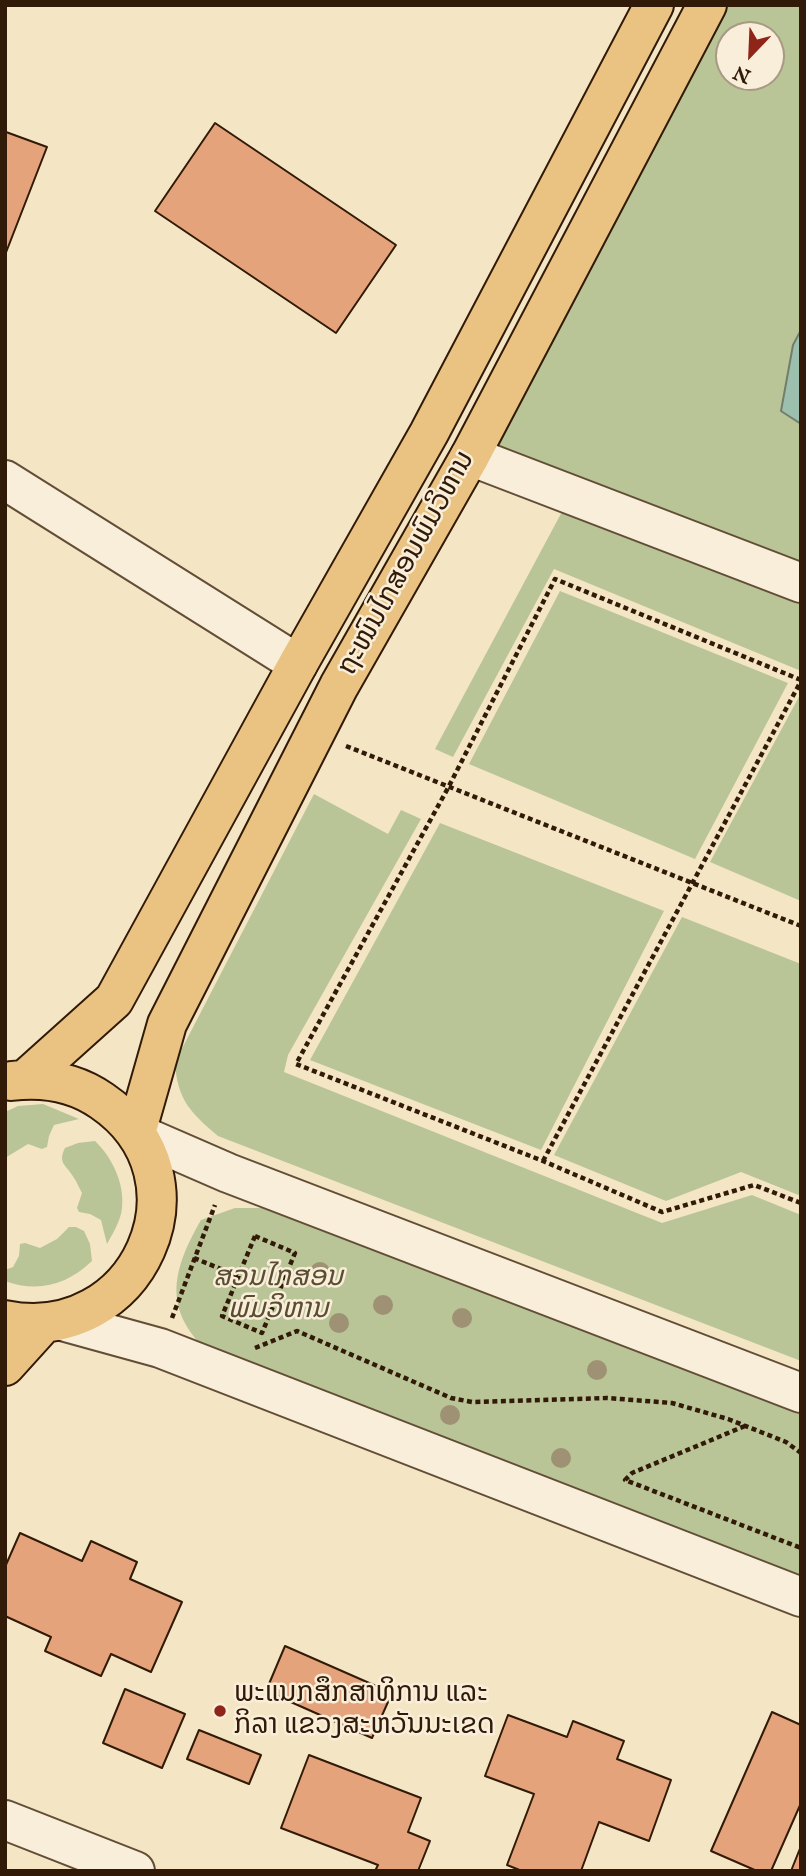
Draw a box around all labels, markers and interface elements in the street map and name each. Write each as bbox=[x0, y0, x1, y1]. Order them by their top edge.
north arrow bbox=[715, 21, 785, 91]
text: N bbox=[730, 59, 755, 88]
street label: ຖະໜົນໄກສອນພົມວິຫານ bbox=[332, 446, 484, 682]
park label: ສວນໄກສອນ ພົມວິຫານ bbox=[213, 1262, 343, 1328]
place label: ພະແນກສຶກສາທິການ ແລະ ກິລາ ແຂວງສະຫວັນນະເຂດ bbox=[234, 1678, 495, 1744]
marker: ພະແນກສຶກສາທິການ ແລະ ກິລາ ແຂວງສະຫວັນນະເຂດ bbox=[212, 1703, 228, 1719]

